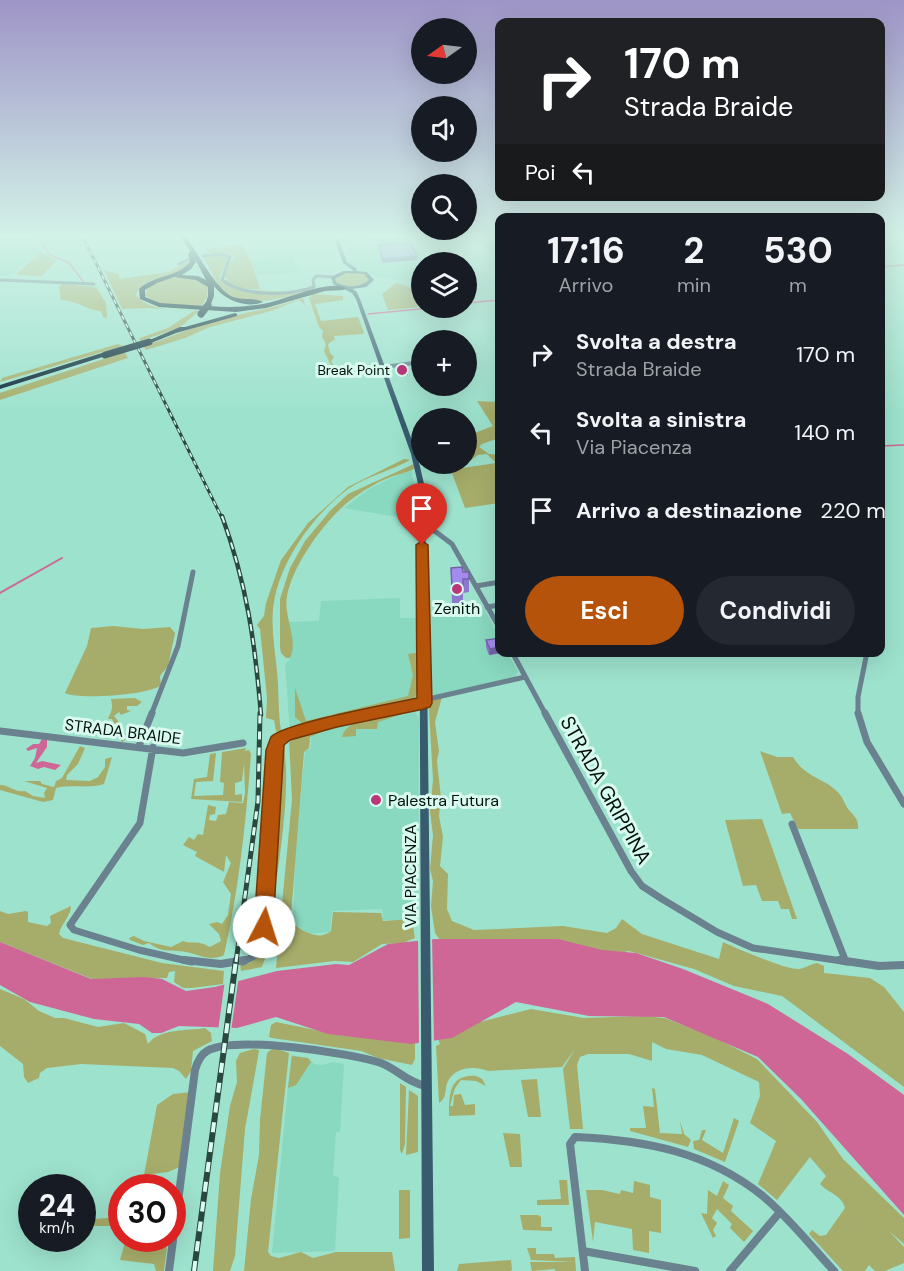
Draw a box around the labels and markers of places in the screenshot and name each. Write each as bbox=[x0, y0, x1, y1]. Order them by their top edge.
place label: Break Point bbox=[317, 361, 390, 379]
marker: Break Point bbox=[395, 363, 409, 377]
pin bbox=[396, 483, 447, 545]
marker: Zenith bbox=[450, 582, 464, 596]
place label: Zenith bbox=[434, 598, 480, 619]
place label: Palestra Futura bbox=[388, 790, 499, 811]
marker: Palestra Futura bbox=[369, 793, 383, 807]

